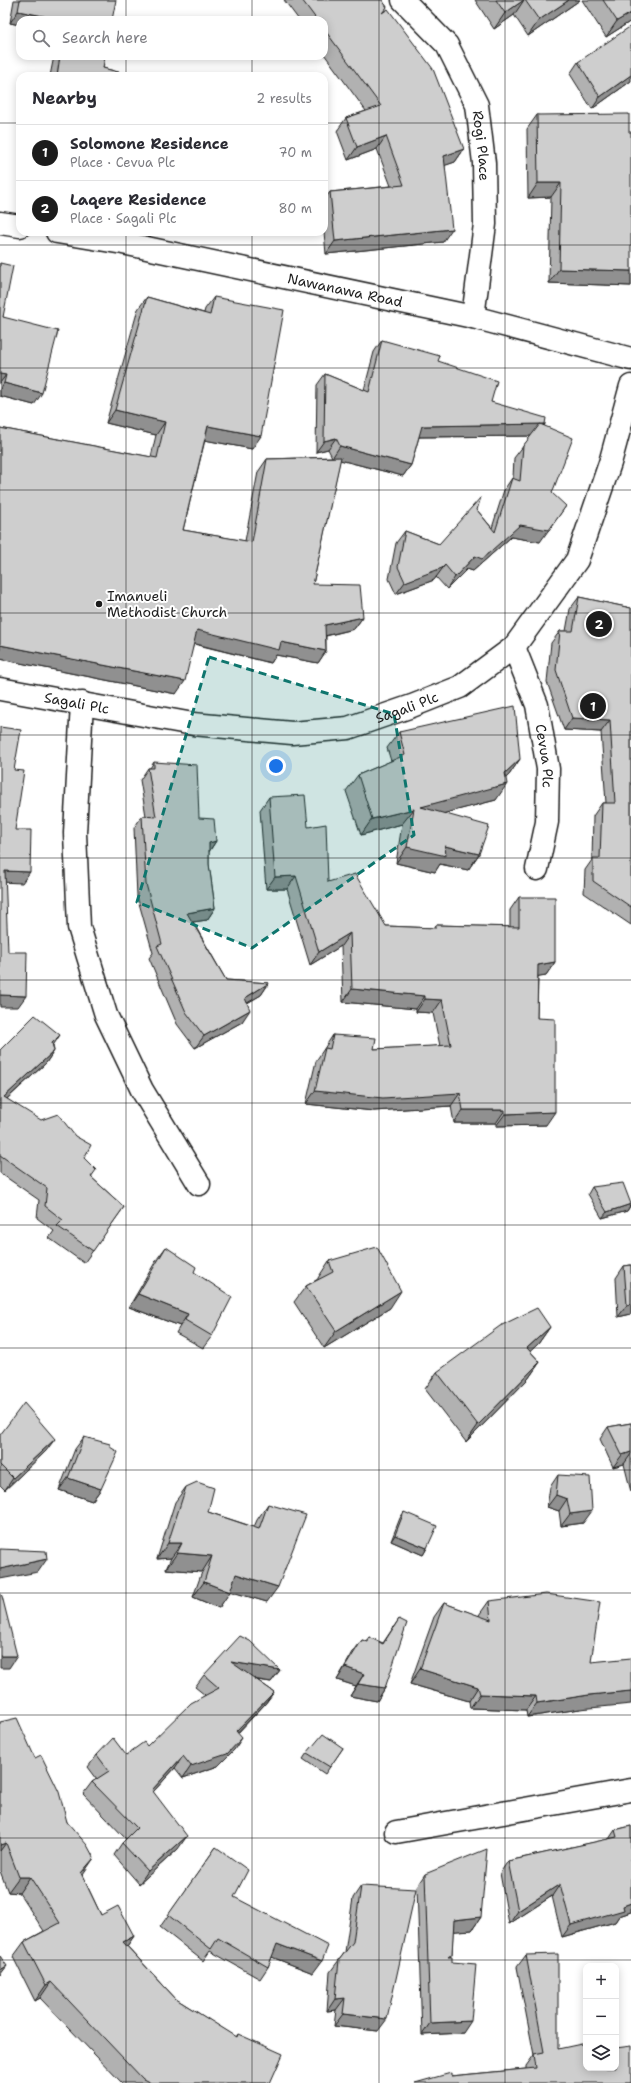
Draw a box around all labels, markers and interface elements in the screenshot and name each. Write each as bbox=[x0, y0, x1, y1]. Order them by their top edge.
search box bbox=[16, 16, 328, 60]
icon: search bbox=[30, 27, 52, 49]
text: Search here bbox=[62, 28, 148, 48]
text: Nearby bbox=[32, 87, 97, 109]
text: 2 results bbox=[256, 90, 312, 107]
street label: Rogi Place bbox=[469, 110, 493, 181]
text: Solomone Residence bbox=[70, 134, 229, 154]
text: 1 bbox=[42, 144, 48, 161]
text: 70 m bbox=[278, 144, 312, 161]
text: Place · Cevua Plc bbox=[70, 154, 175, 171]
text: Laqere Residence bbox=[70, 190, 206, 210]
text: 2 bbox=[40, 200, 50, 217]
text: 80 m bbox=[278, 200, 312, 217]
text: Place · Sagali Plc bbox=[70, 210, 177, 227]
street label: Nawanawa Road bbox=[286, 269, 404, 311]
place label: Imanueli Methodist Church bbox=[107, 587, 227, 621]
marker: Imanueli Methodist Church bbox=[94, 599, 104, 609]
pin: 2 bbox=[586, 609, 612, 639]
street label: Sagali Plc bbox=[43, 688, 111, 718]
street label: Sagali Plc bbox=[373, 688, 441, 727]
pin: 1 bbox=[580, 691, 606, 721]
street label: Cevua Plc bbox=[531, 723, 557, 788]
your location bbox=[266, 756, 286, 776]
map controls bbox=[583, 1963, 619, 2071]
button: + bbox=[583, 1963, 619, 1999]
button: − bbox=[583, 1999, 619, 2035]
button: layers bbox=[583, 2035, 619, 2071]

